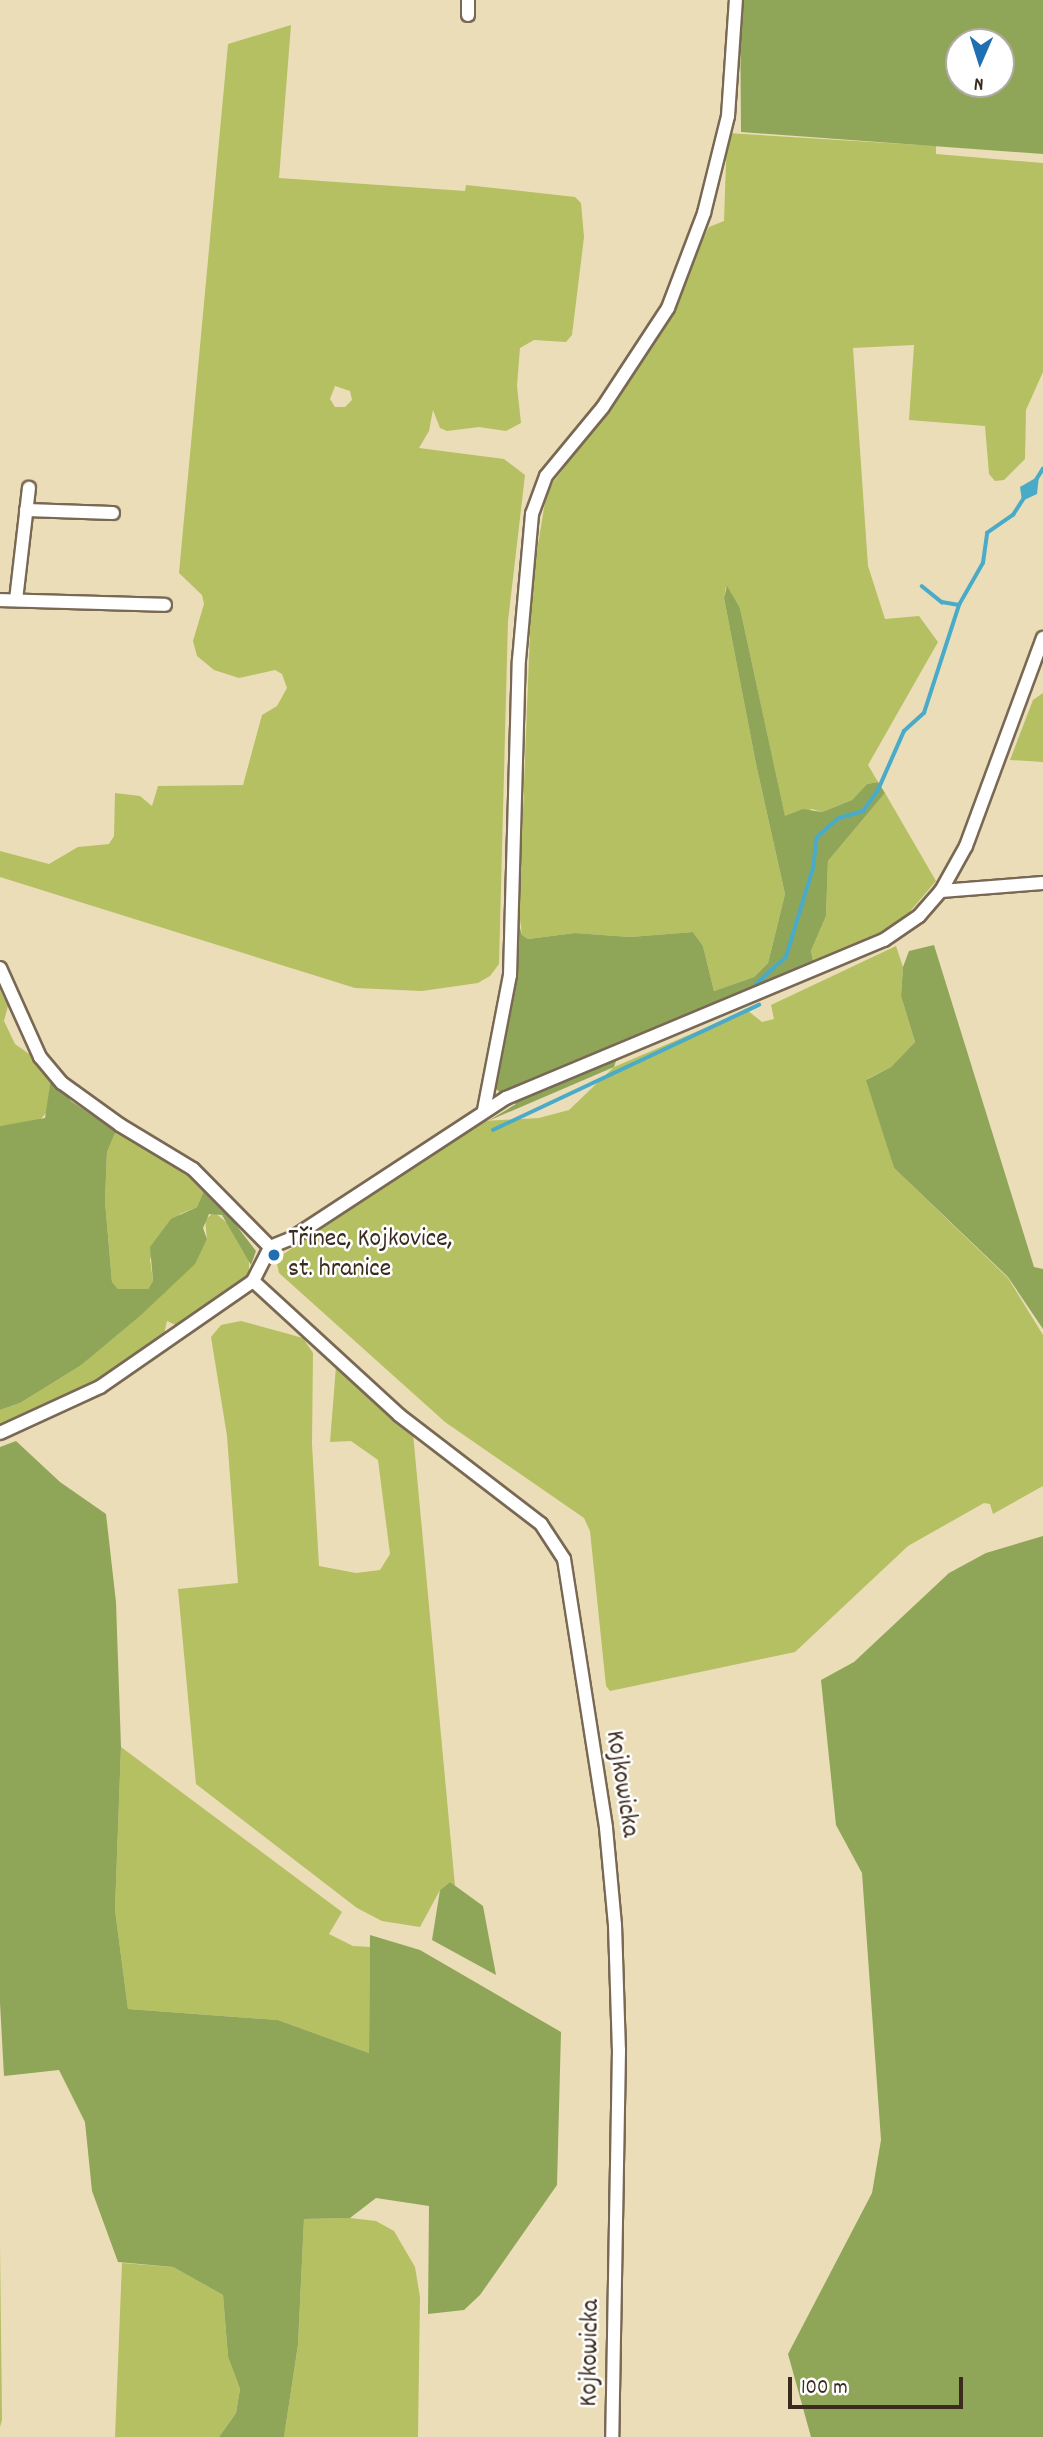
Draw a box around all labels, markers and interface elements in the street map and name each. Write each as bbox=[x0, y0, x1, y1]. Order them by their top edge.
north arrow bbox=[945, 28, 1015, 98]
text: N bbox=[974, 69, 984, 96]
place label: Třinec, Kojkovice, st. hranice bbox=[288, 1224, 453, 1286]
marker: Třinec, Kojkovice, st. hranice bbox=[266, 1247, 282, 1263]
street label: Kojkowicka bbox=[597, 1729, 645, 1839]
street label: Kojkowicka bbox=[574, 2299, 608, 2407]
scale bar bbox=[791, 2364, 966, 2408]
text: 100 m bbox=[801, 2374, 848, 2404]

